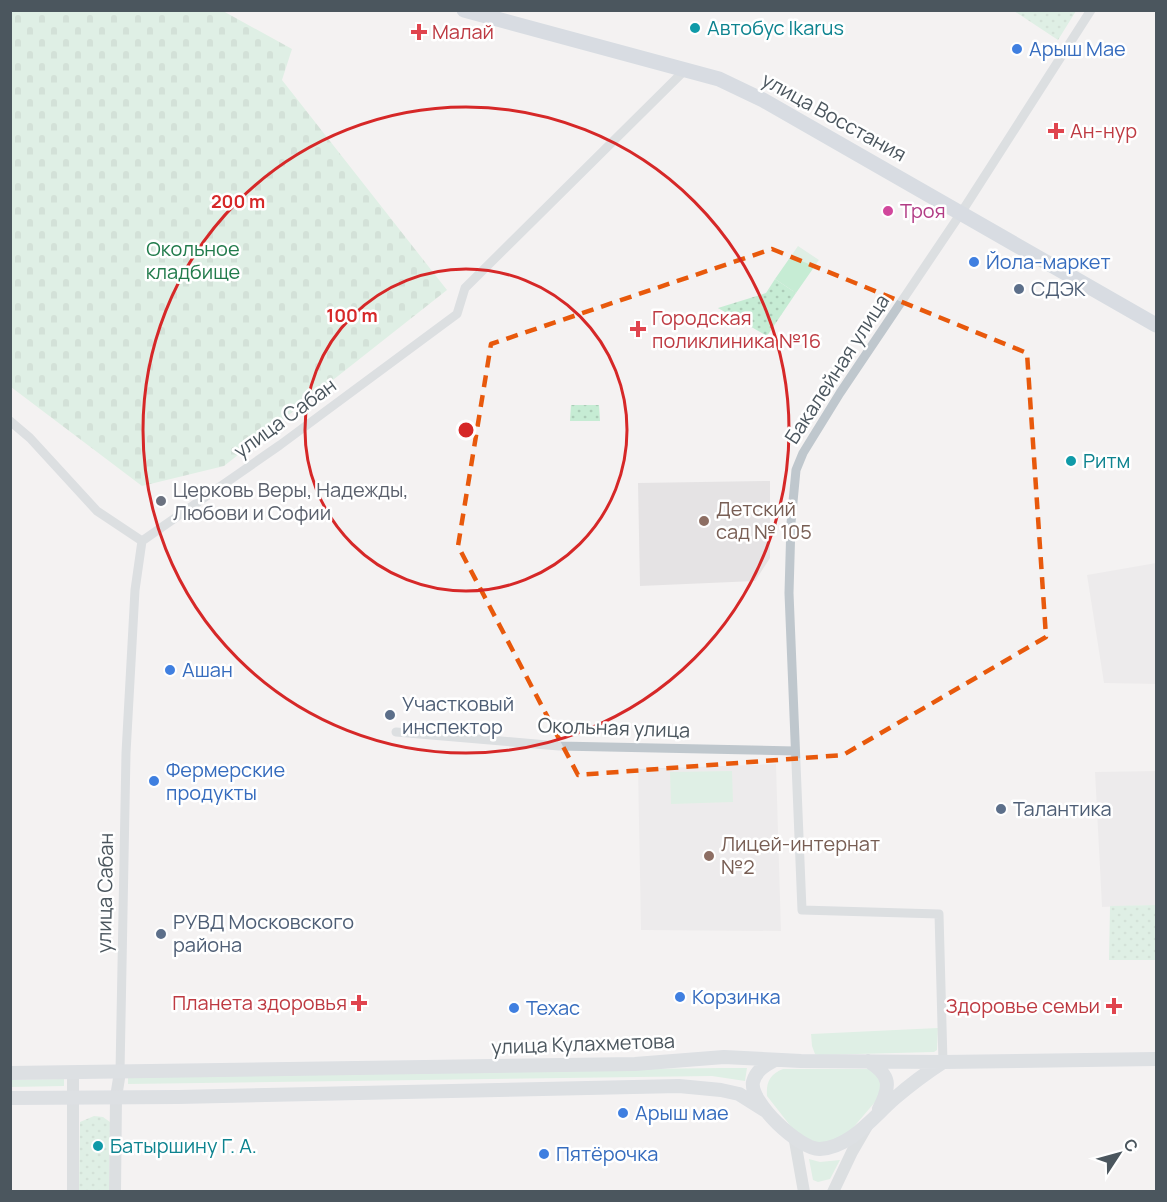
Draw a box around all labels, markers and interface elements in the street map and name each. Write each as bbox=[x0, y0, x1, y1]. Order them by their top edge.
place label: Автобус Ikarus bbox=[707, 14, 844, 41]
place label: Малай bbox=[432, 18, 494, 45]
marker: Автобус Ikarus bbox=[688, 21, 702, 35]
marker: Малай bbox=[410, 23, 428, 41]
place label: Арыш Мае bbox=[1029, 35, 1126, 62]
marker: Арыш Мае bbox=[1010, 42, 1024, 56]
street label: улица Восстания bbox=[757, 66, 911, 167]
place label: Ан-нур bbox=[1070, 117, 1137, 144]
marker: Ан-нур bbox=[1047, 122, 1065, 140]
text: 200 m bbox=[211, 189, 265, 213]
place label: Троя bbox=[900, 197, 946, 224]
marker: Троя bbox=[881, 204, 895, 218]
park label: Окольное кладбище bbox=[146, 235, 240, 285]
place label: Йола-маркет bbox=[986, 248, 1111, 275]
marker: Йола-маркет bbox=[967, 255, 981, 269]
place label: СДЭК bbox=[1031, 275, 1086, 302]
marker: СДЭК bbox=[1012, 282, 1026, 296]
street label: Бакалейная улица bbox=[778, 289, 895, 449]
text: 100 m bbox=[326, 303, 378, 327]
place label: Городская поликлиника №16 bbox=[652, 304, 821, 354]
marker: Городская поликлиника №16 bbox=[629, 320, 647, 338]
street label: улица Сабан bbox=[228, 371, 341, 464]
centre of rings bbox=[456, 420, 476, 440]
place label: Ритм bbox=[1083, 447, 1130, 474]
marker: Ритм bbox=[1064, 454, 1078, 468]
place label: Церковь Веры, Надежды, Любови и Софии bbox=[173, 476, 409, 526]
marker: Церковь Веры, Надежды, Любови и Софии bbox=[154, 494, 168, 508]
place label: Детский сад № 105 bbox=[716, 495, 812, 545]
marker: Детский сад № 105 bbox=[697, 514, 711, 528]
place label: Ашан bbox=[182, 656, 233, 683]
marker: Ашан bbox=[163, 663, 177, 677]
place label: Участковый инспектор bbox=[402, 690, 514, 740]
marker: Участковый инспектор bbox=[383, 708, 397, 722]
street label: Окольная улица bbox=[537, 711, 691, 744]
place label: Фермерские продукты bbox=[166, 756, 285, 806]
marker: Фермерские продукты bbox=[147, 774, 161, 788]
place label: Талантика bbox=[1013, 795, 1112, 822]
marker: Талантика bbox=[994, 802, 1008, 816]
place label: Лицей-интернат №2 bbox=[721, 830, 880, 880]
street label: улица Сабан bbox=[90, 833, 119, 953]
marker: Лицей-интернат №2 bbox=[702, 849, 716, 863]
place label: РУВД Московского района bbox=[173, 908, 354, 958]
marker: РУВД Московского района bbox=[154, 927, 168, 941]
place label: Корзинка bbox=[692, 983, 781, 1010]
place label: Планета здоровья bbox=[172, 989, 347, 1016]
marker: Корзинка bbox=[673, 990, 687, 1004]
place label: Здоровье семьи bbox=[945, 992, 1100, 1019]
place label: Техас bbox=[526, 994, 580, 1021]
marker: Планета здоровья bbox=[352, 996, 366, 1010]
marker: Здоровье семьи bbox=[1105, 997, 1123, 1015]
marker: Техас bbox=[507, 1001, 521, 1015]
street label: улица Кулахметова bbox=[491, 1027, 675, 1060]
place label: Арыш мае bbox=[635, 1099, 729, 1126]
marker: Арыш мае bbox=[616, 1106, 630, 1120]
north arrow bbox=[1089, 1124, 1149, 1184]
place label: Батыршину Г. А. bbox=[110, 1132, 257, 1159]
text: С bbox=[1119, 1134, 1144, 1157]
marker: Батыршину Г. А. bbox=[91, 1139, 105, 1153]
place label: Пятёрочка bbox=[556, 1140, 658, 1167]
marker: Пятёрочка bbox=[537, 1147, 551, 1161]

